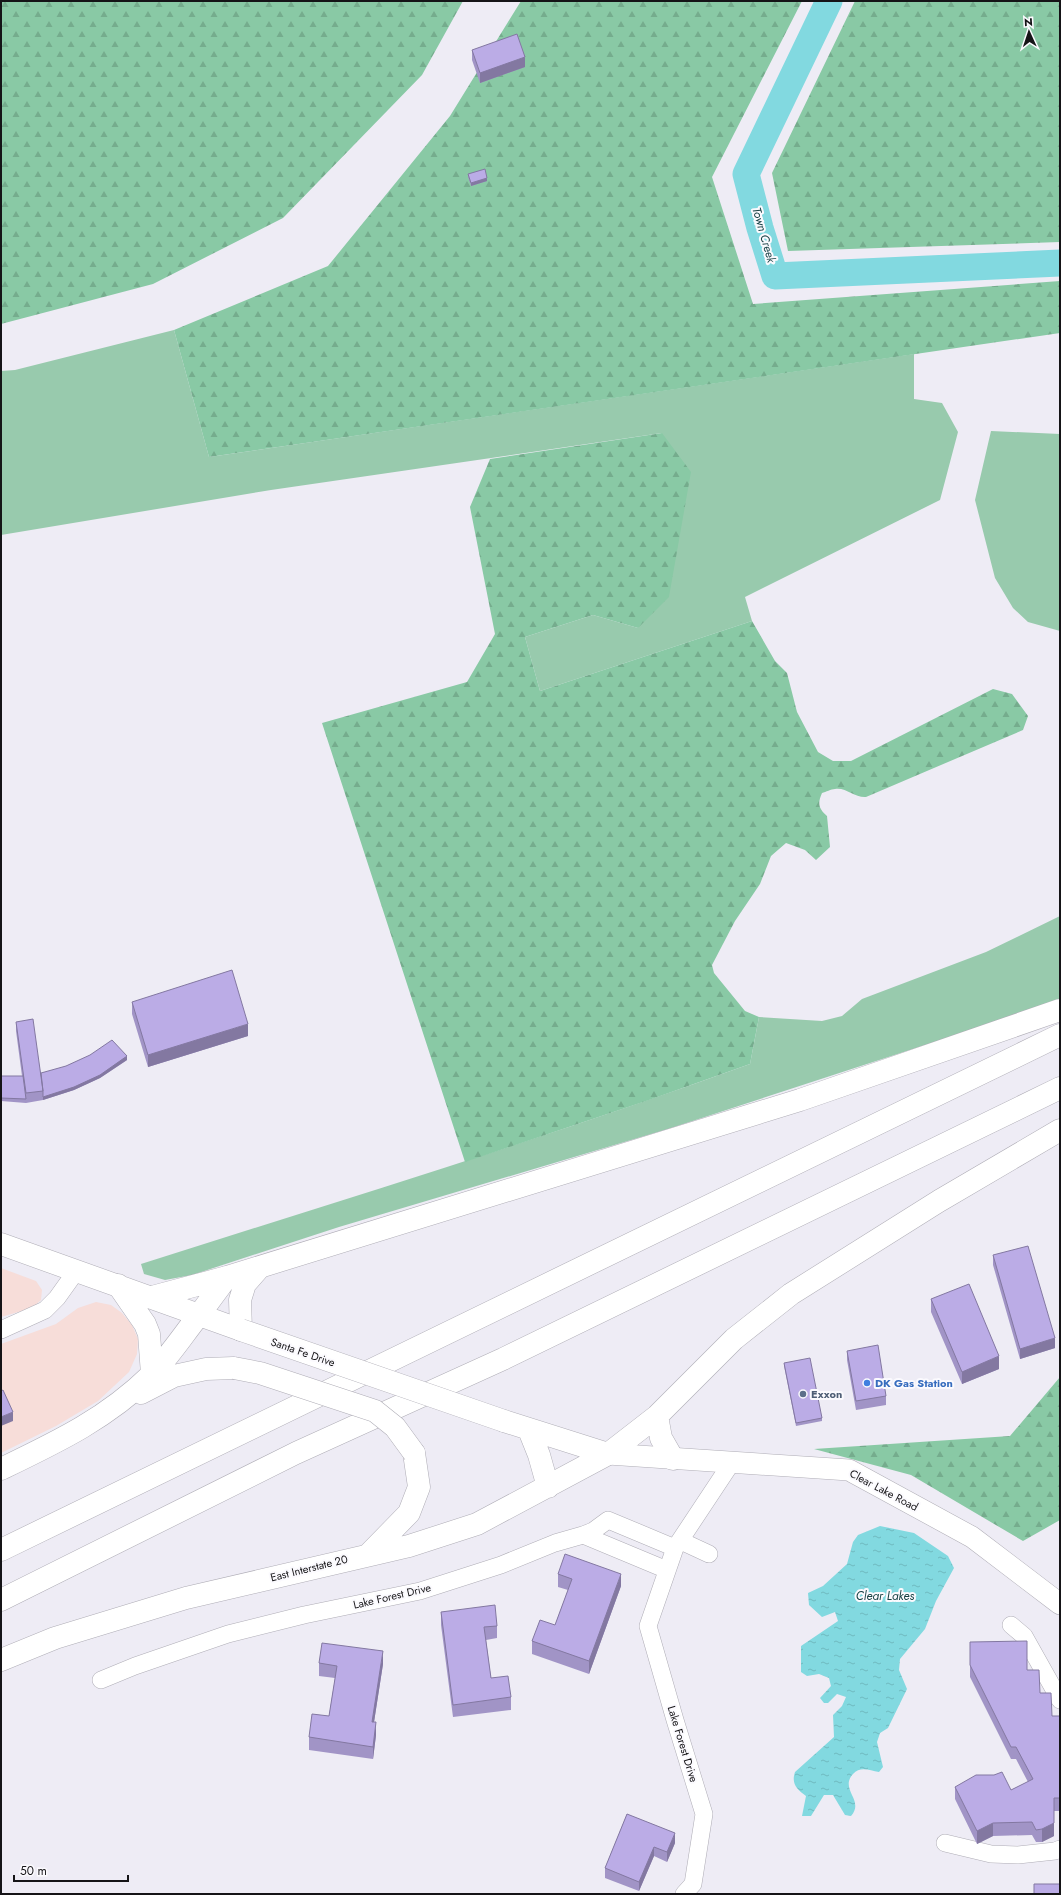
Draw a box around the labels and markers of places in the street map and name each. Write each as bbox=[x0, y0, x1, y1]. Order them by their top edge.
place label: DK Gas Station bbox=[875, 1375, 953, 1391]
marker: DK Gas Station bbox=[862, 1378, 872, 1388]
place label: Exxon bbox=[811, 1386, 842, 1402]
marker: Exxon bbox=[798, 1389, 808, 1399]

